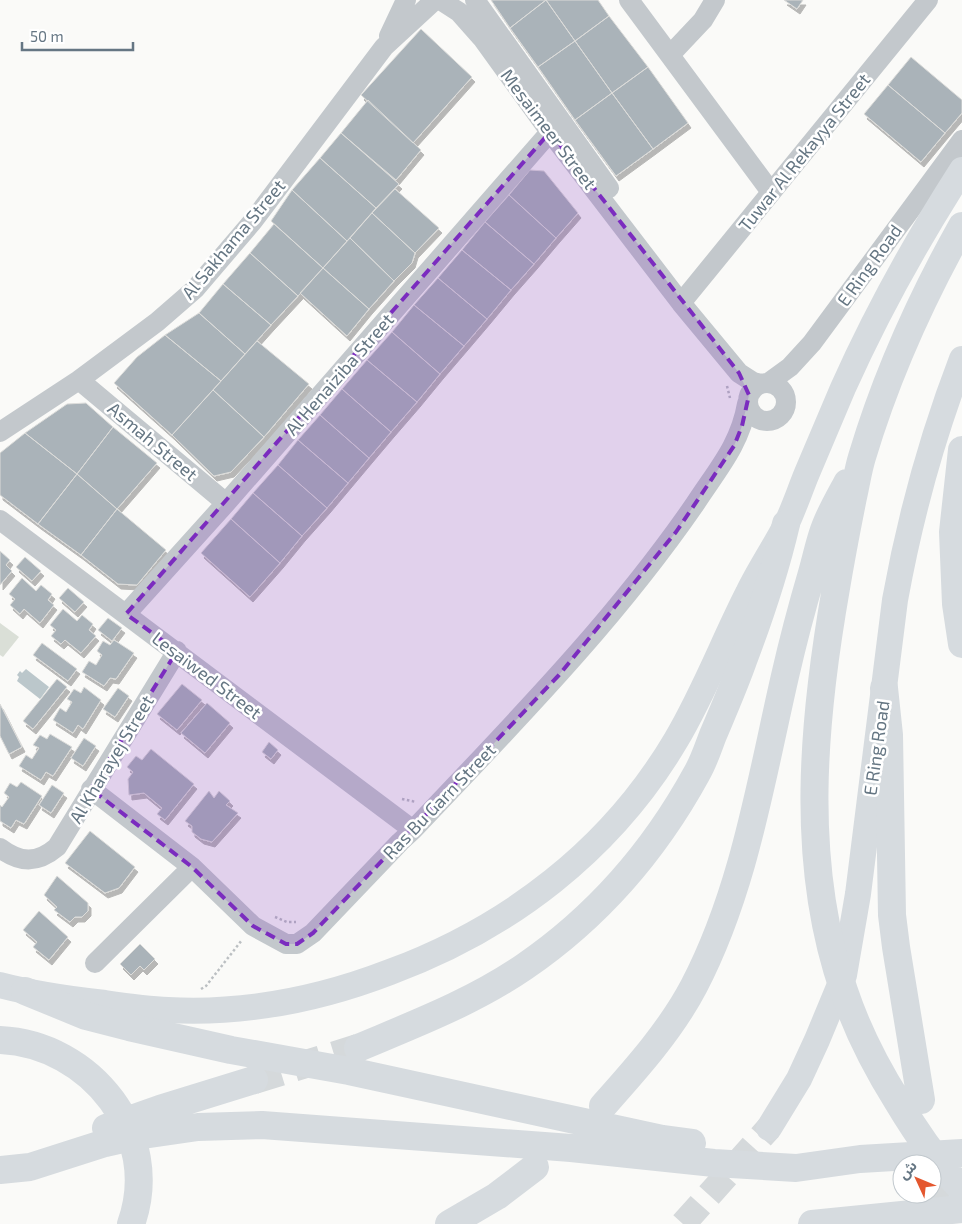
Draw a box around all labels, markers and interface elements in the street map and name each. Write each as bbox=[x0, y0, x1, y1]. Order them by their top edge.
scale bar bbox=[22, 20, 134, 52]
text: 50 m bbox=[30, 27, 64, 45]
street label: Mesaimeer Street bbox=[497, 65, 601, 194]
street label: Tuwar Al Rekayya Street bbox=[733, 68, 875, 235]
street label: Al Sakhama Street bbox=[177, 175, 289, 303]
street label: E Ring Road bbox=[832, 220, 906, 310]
street label: Al Henaiziba Street bbox=[280, 308, 398, 439]
street label: Asmah Street bbox=[104, 397, 202, 485]
street label: Lesaiwed Street bbox=[148, 627, 266, 723]
street label: Al Kharayej Street bbox=[64, 691, 158, 827]
street label: E Ring Road bbox=[858, 699, 894, 797]
street label: Ras Bu Garn Street bbox=[378, 738, 500, 863]
north arrow bbox=[892, 1154, 942, 1204]
text: ش bbox=[895, 1157, 920, 1182]

